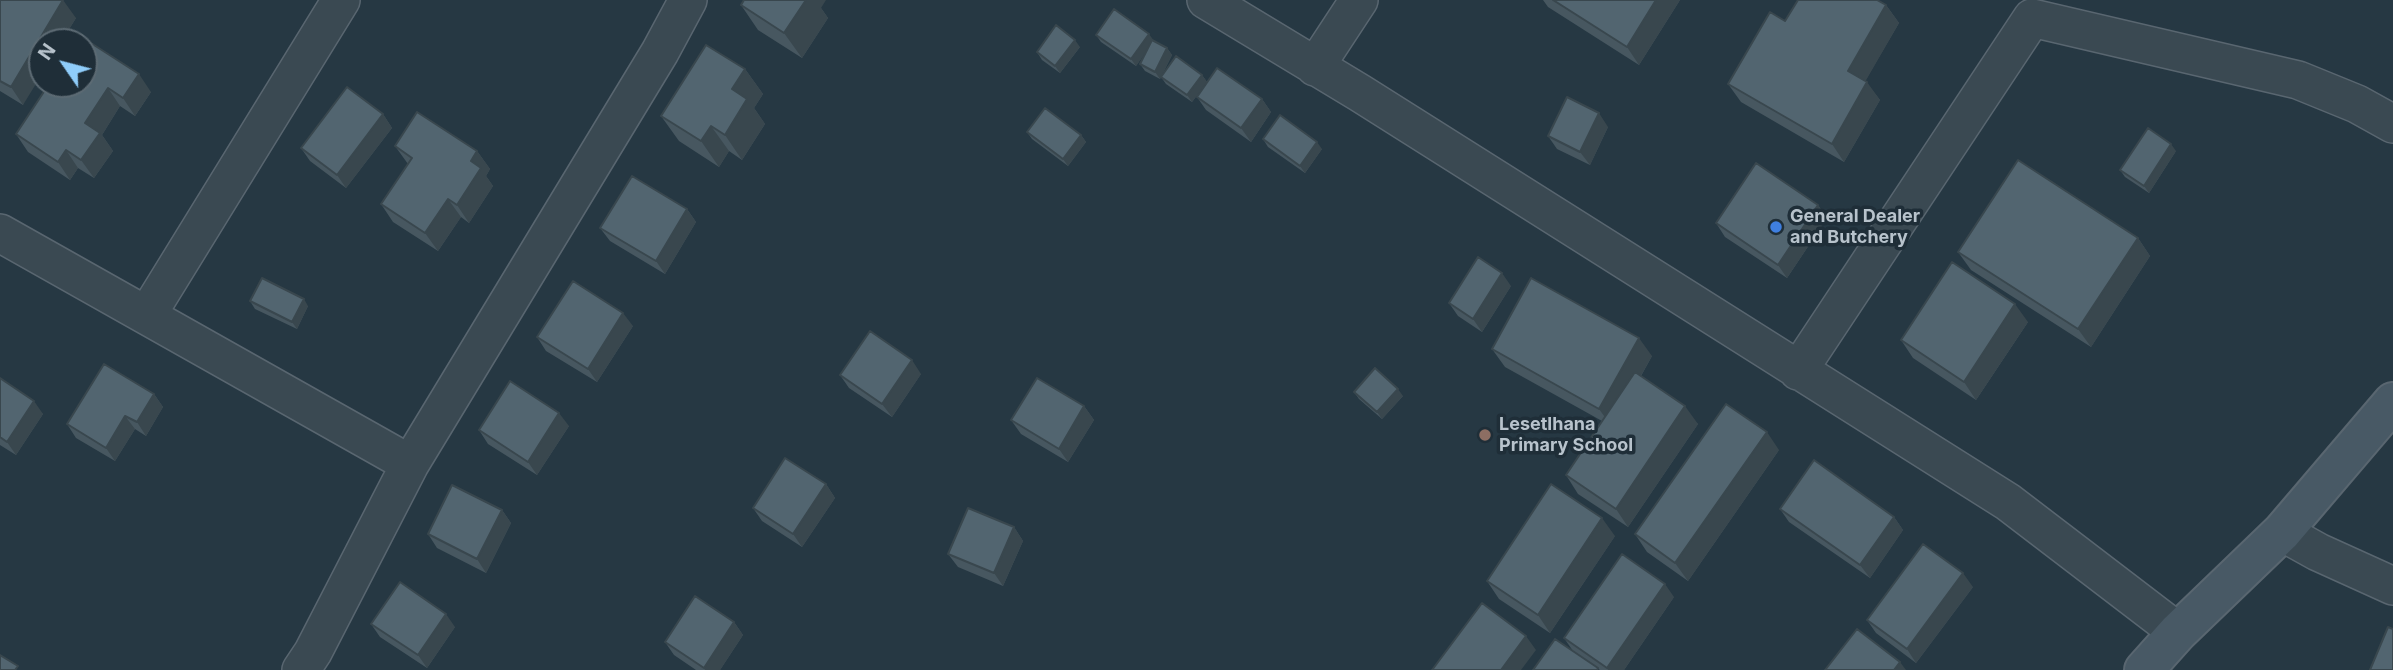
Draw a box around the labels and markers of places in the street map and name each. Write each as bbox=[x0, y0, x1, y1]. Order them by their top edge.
place label: General Dealer and Butchery bbox=[1790, 206, 1920, 248]
marker: General Dealer and Butchery bbox=[1768, 219, 1784, 235]
place label: Lesetlhana Primary School bbox=[1499, 414, 1633, 457]
marker: Lesetlhana Primary School bbox=[1477, 427, 1493, 443]

